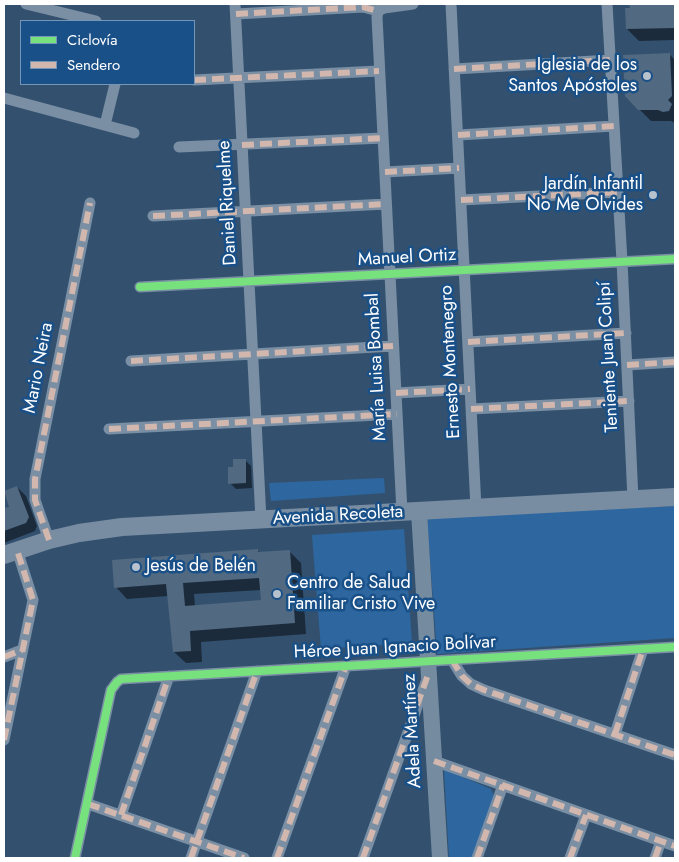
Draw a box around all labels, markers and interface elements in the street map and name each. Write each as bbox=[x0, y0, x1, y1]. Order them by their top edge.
legend bbox=[20, 20, 195, 85]
text: Ciclovía bbox=[67, 29, 117, 51]
text: Sendero bbox=[67, 54, 120, 76]
place label: Iglesia de los Santos Apóstoles bbox=[508, 55, 637, 98]
marker: Iglesia de los Santos Apóstoles bbox=[641, 70, 653, 82]
street label: Daniel Riquelme bbox=[214, 140, 242, 266]
place label: Jardín Infantil No Me Olvides bbox=[527, 174, 643, 216]
marker: Jardín Infantil No Me Olvides bbox=[647, 189, 659, 201]
street label: Manuel Ortiz bbox=[357, 245, 457, 271]
street label: Teniente Juan Colipí bbox=[594, 281, 624, 433]
street label: Ernesto Montenegro bbox=[436, 285, 466, 439]
street label: María Luisa Bombal bbox=[362, 292, 392, 442]
street label: Mario Neira bbox=[20, 321, 58, 415]
street label: Avenida Recoleta bbox=[272, 502, 404, 530]
place label: Jesús de Belén bbox=[146, 556, 256, 578]
marker: Jesús de Belén bbox=[130, 561, 142, 573]
place label: Centro de Salud Familiar Cristo Vive bbox=[287, 573, 435, 616]
marker: Centro de Salud Familiar Cristo Vive bbox=[271, 588, 283, 600]
street label: Héroe Juan Ignacio Bolívar bbox=[293, 632, 497, 664]
street label: Adela Martínez bbox=[399, 673, 427, 789]

